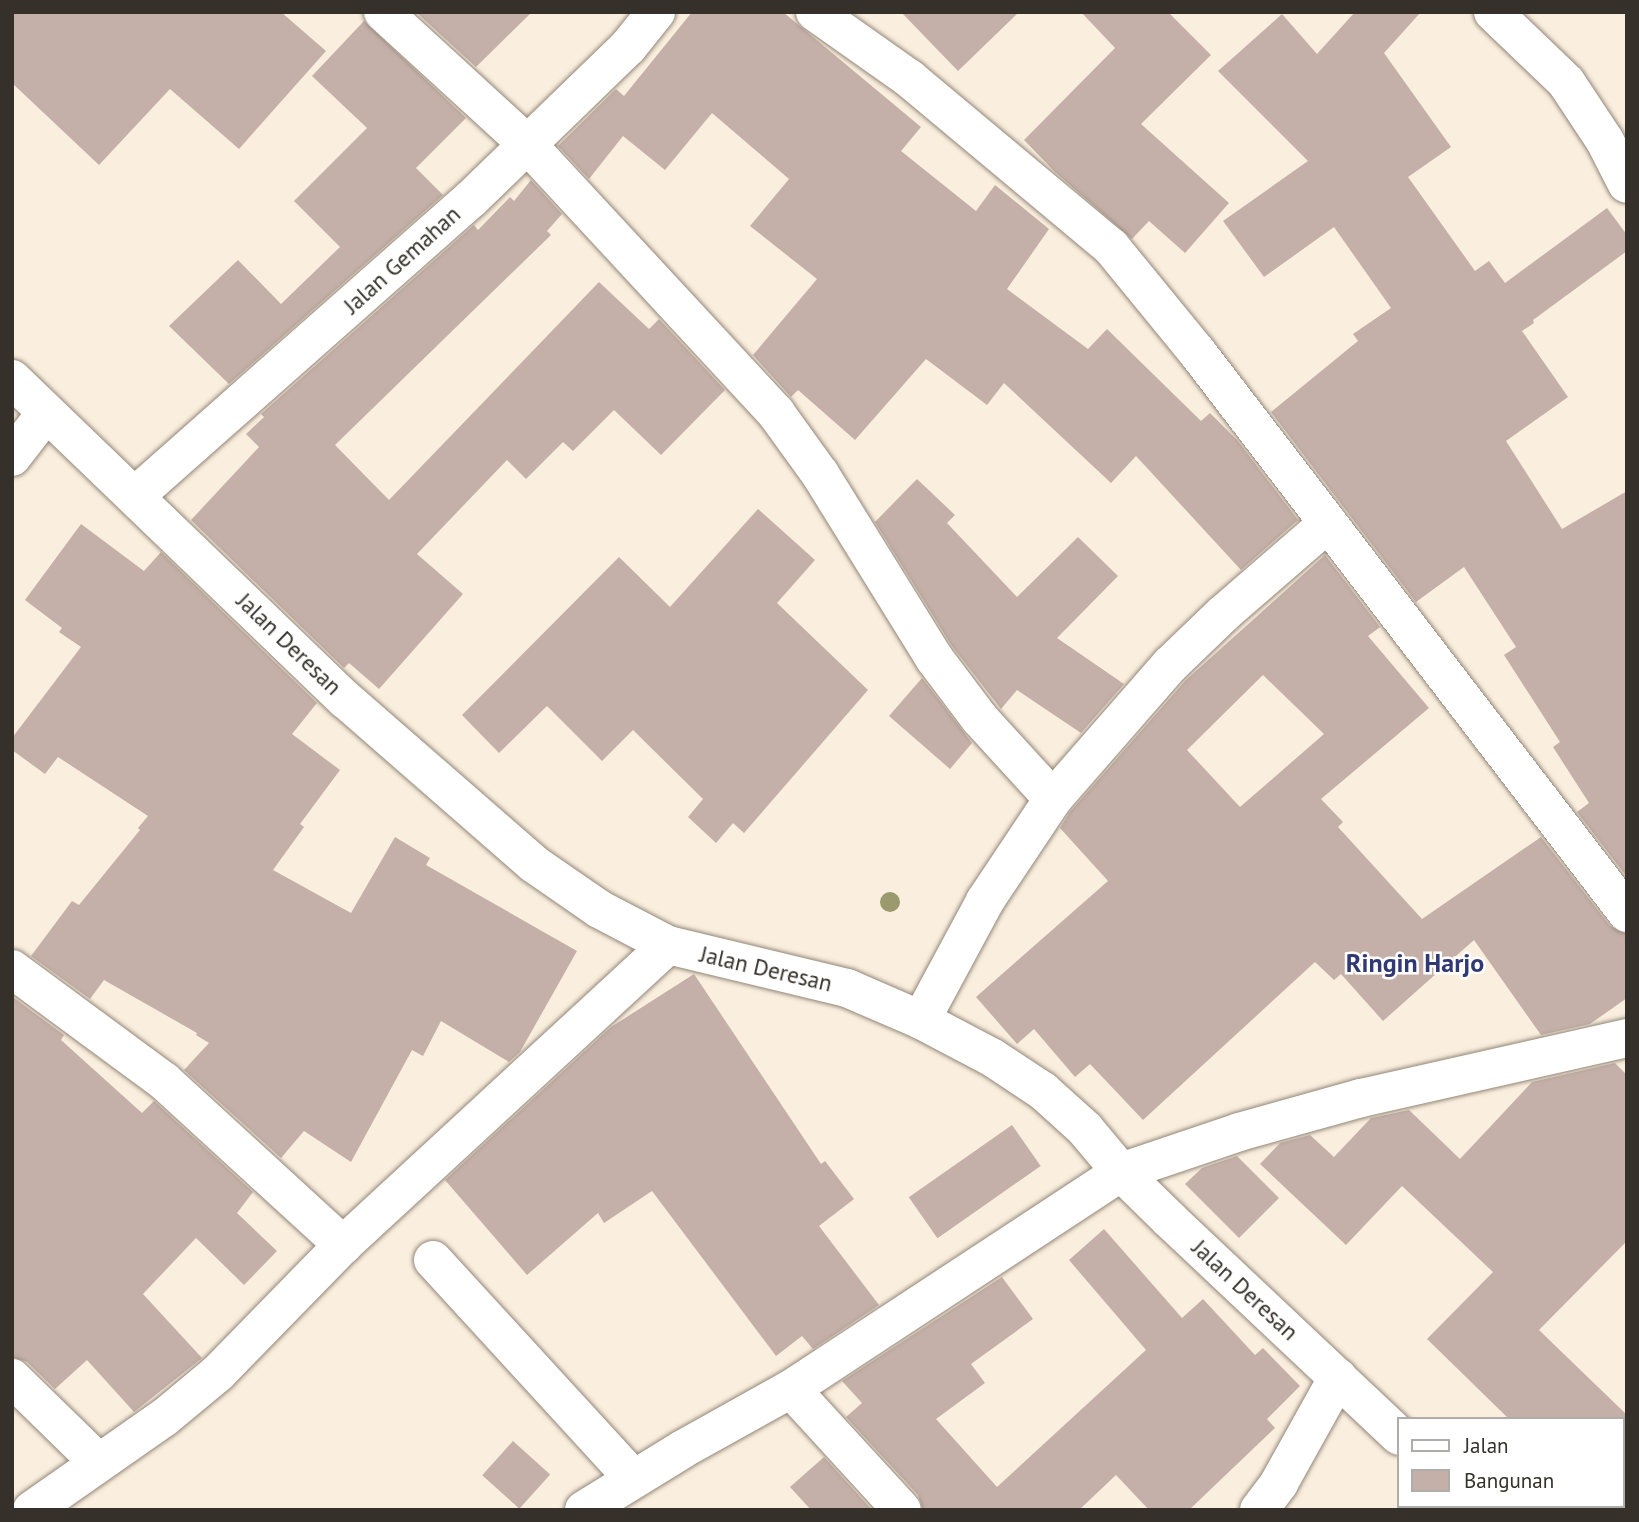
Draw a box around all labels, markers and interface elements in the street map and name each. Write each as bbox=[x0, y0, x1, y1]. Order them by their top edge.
street label: Jalan Gemahan bbox=[338, 200, 466, 320]
street label: Jalan Deresan bbox=[231, 587, 347, 701]
street label: Jalan Deresan bbox=[697, 940, 835, 998]
district label: Ringin Harjo bbox=[1346, 947, 1484, 979]
street label: Jalan Deresan bbox=[1186, 1234, 1304, 1346]
legend bbox=[1398, 1417, 1625, 1508]
text: Jalan bbox=[1464, 1432, 1509, 1459]
text: Bangunan bbox=[1464, 1467, 1554, 1494]

